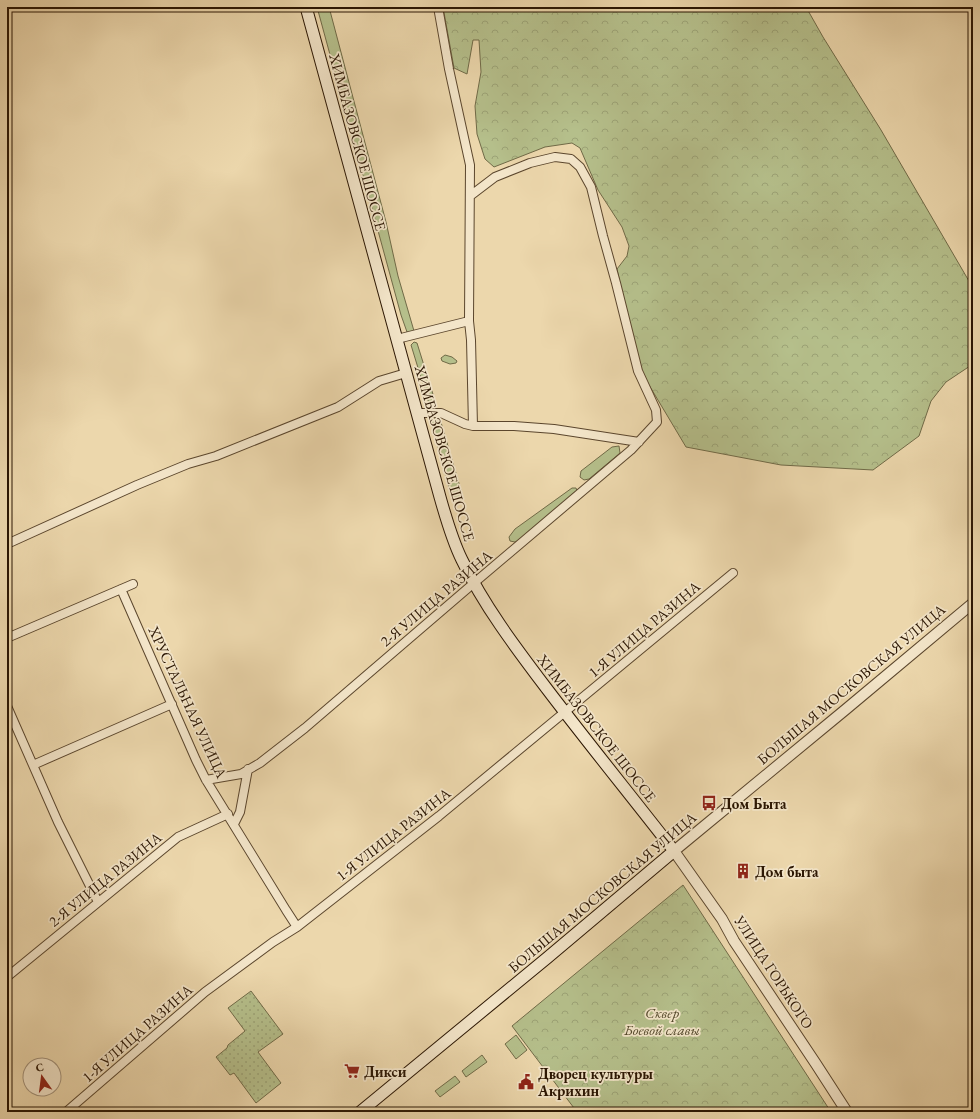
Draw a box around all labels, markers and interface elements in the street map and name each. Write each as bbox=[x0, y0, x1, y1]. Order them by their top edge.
street label: ХИМБАЗОВСКОЕ ШОССЕ bbox=[325, 51, 391, 233]
street label: ХИМБАЗОВСКОЕ ШОССЕ bbox=[410, 362, 479, 544]
street label: 2-Я УЛИЦА РАЗИНА bbox=[376, 545, 496, 650]
street label: 1-Я УЛИЦА РАЗИНА bbox=[584, 576, 704, 681]
street label: БОЛЬШАЯ МОСКОВСКАЯ УЛИЦА bbox=[753, 599, 950, 768]
street label: ХРУСТАЛЬНАЯ УЛИЦА bbox=[144, 622, 232, 782]
street label: ХИМБАЗОВСКОЕ ШОССЕ bbox=[533, 650, 661, 806]
street label: 1-Я УЛИЦА РАЗИНА bbox=[332, 783, 455, 885]
bus stop icon: Дом Быта bbox=[700, 794, 718, 812]
place label: Дом Быта bbox=[721, 794, 787, 813]
street label: БОЛЬШАЯ МОСКОВСКАЯ УЛИЦА bbox=[504, 807, 701, 976]
street label: 2-Я УЛИЦА РАЗИНА bbox=[45, 827, 166, 930]
building icon: Дом быта bbox=[734, 862, 752, 880]
place label: Дом быта bbox=[755, 862, 819, 881]
street label: УЛИЦА ГОРЬКОГО bbox=[730, 911, 818, 1032]
street label: 1-Я УЛИЦА РАЗИНА bbox=[78, 979, 197, 1086]
park label: Сквер Боевой славы bbox=[623, 1003, 700, 1039]
north arrow bbox=[22, 1057, 62, 1097]
text: С bbox=[34, 1060, 45, 1075]
supermarket icon: Дикси bbox=[343, 1062, 361, 1080]
place label: Дикси bbox=[364, 1062, 407, 1081]
place label: Дворец культуры Акрихин bbox=[537, 1064, 653, 1100]
public building icon: Дворец культуры Акрихин bbox=[517, 1073, 535, 1091]

